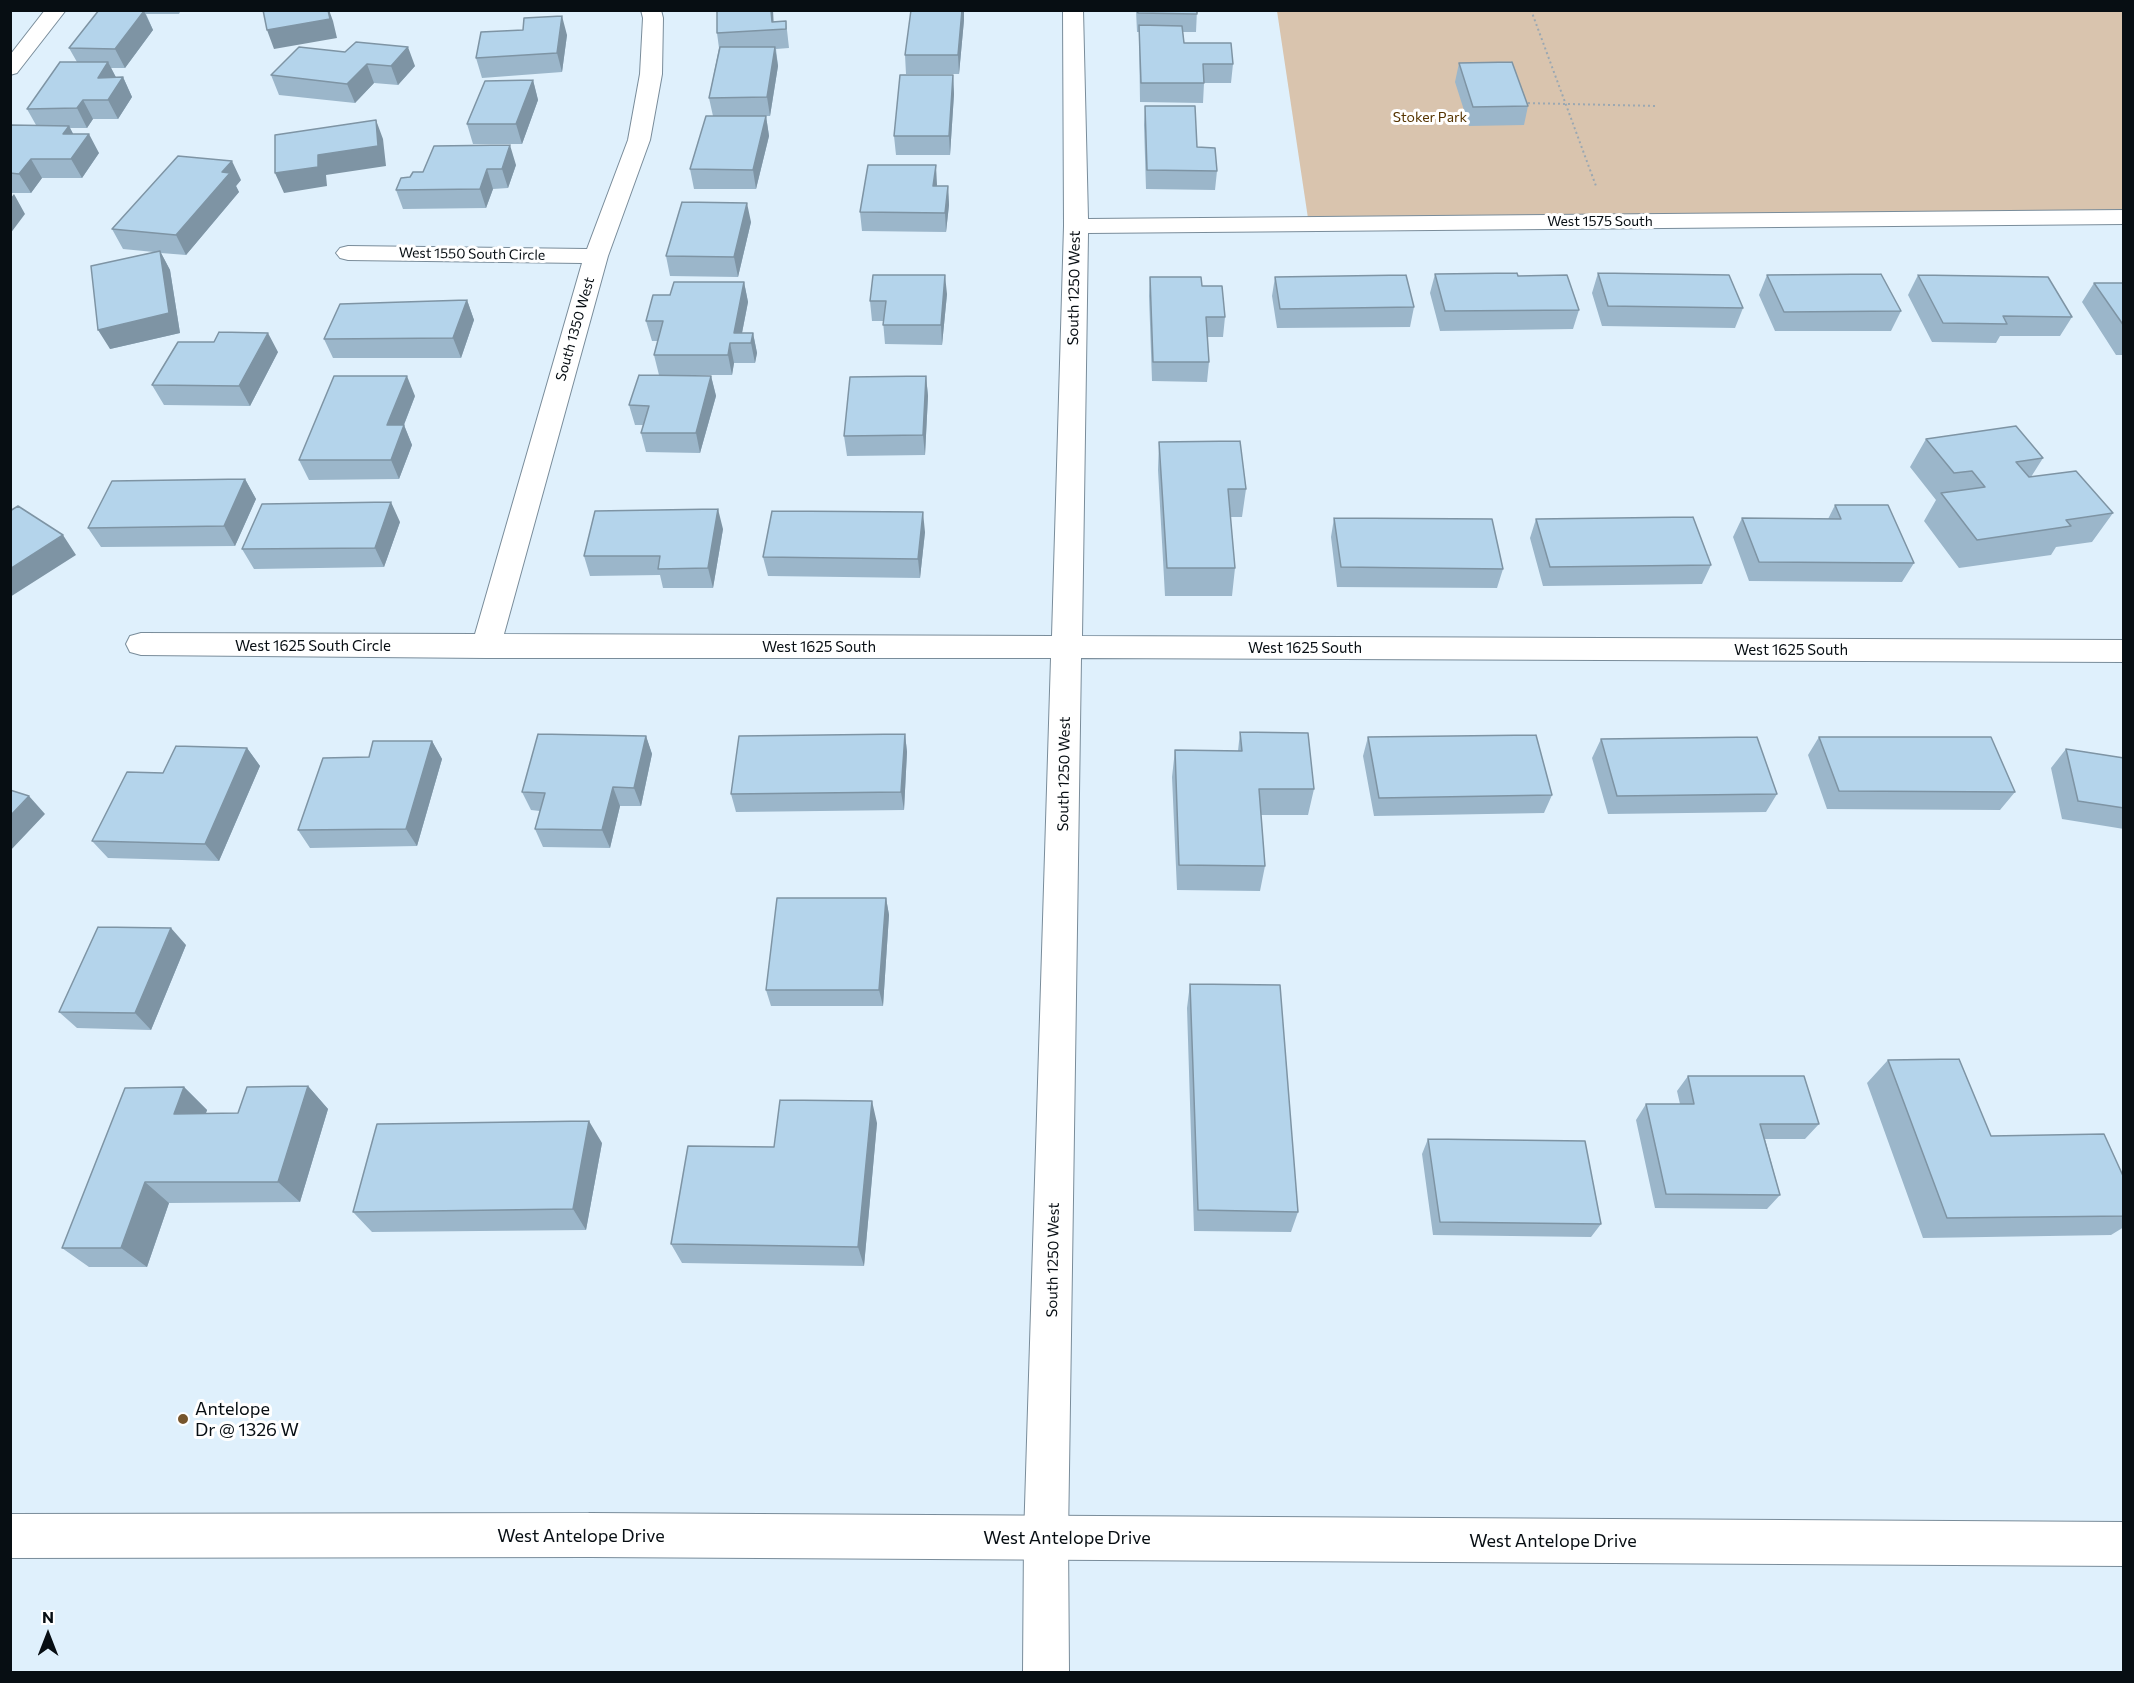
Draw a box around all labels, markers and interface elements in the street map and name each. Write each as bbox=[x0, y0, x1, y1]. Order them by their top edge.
park label: Stoker Park bbox=[1393, 109, 1467, 125]
street label: West 1575 South bbox=[1547, 213, 1653, 229]
street label: South 1250 West bbox=[1064, 230, 1084, 346]
street label: West 1550 South Circle bbox=[399, 244, 545, 264]
street label: South 1350 West bbox=[552, 275, 598, 383]
street label: West 1625 South Circle bbox=[235, 637, 391, 655]
street label: West 1625 South bbox=[762, 638, 876, 656]
street label: West 1625 South bbox=[1248, 639, 1362, 657]
street label: West 1625 South bbox=[1734, 641, 1848, 659]
street label: South 1250 West bbox=[1054, 716, 1074, 832]
street label: South 1250 West bbox=[1043, 1202, 1063, 1318]
place label: Antelope Dr @ 1326 W bbox=[195, 1398, 299, 1440]
marker: Antelope Dr @ 1326 W bbox=[176, 1412, 190, 1426]
street label: West Antelope Drive bbox=[497, 1525, 665, 1547]
street label: West Antelope Drive bbox=[983, 1527, 1151, 1549]
street label: West Antelope Drive bbox=[1469, 1530, 1637, 1552]
north arrow bbox=[18, 1605, 78, 1665]
text: N bbox=[42, 1607, 54, 1626]

